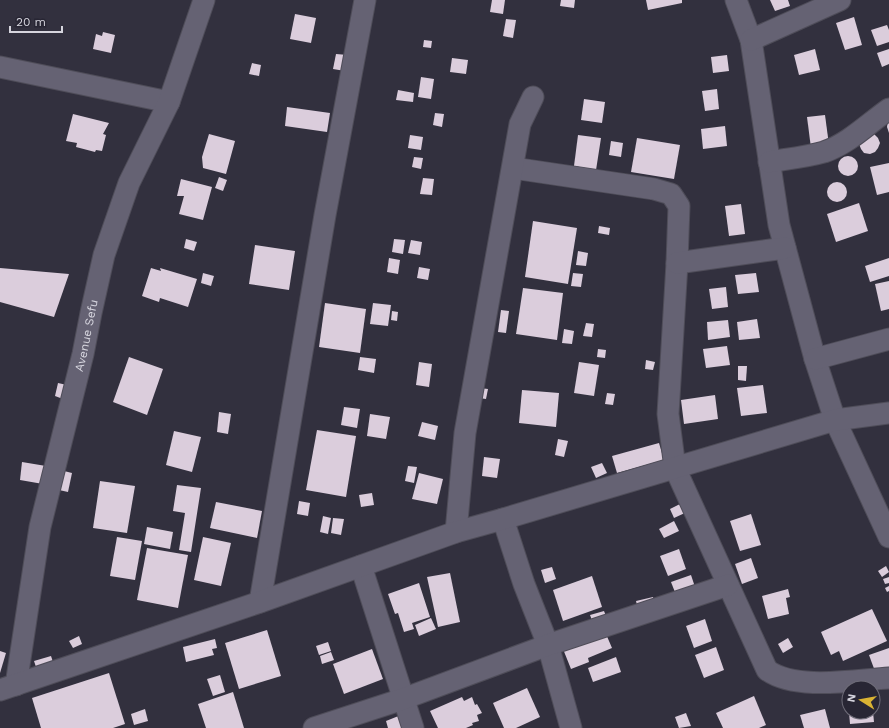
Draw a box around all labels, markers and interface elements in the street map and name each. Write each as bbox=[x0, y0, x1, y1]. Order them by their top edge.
scale bar bbox=[10, 8, 62, 34]
text: 20 m bbox=[16, 15, 46, 29]
street label: Avenue Sefu bbox=[72, 298, 101, 373]
north arrow bbox=[841, 680, 881, 720]
text: N bbox=[845, 693, 859, 703]

